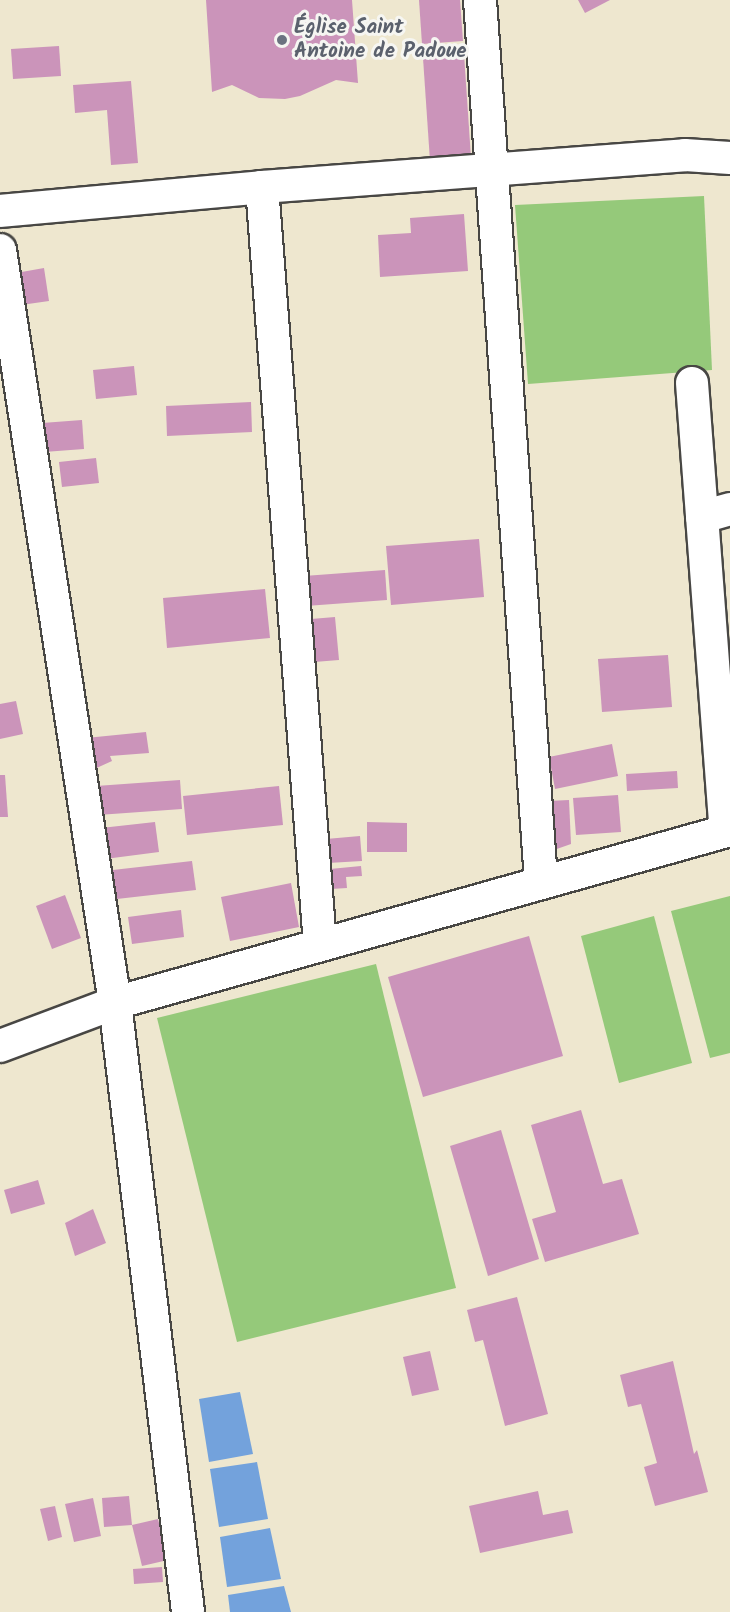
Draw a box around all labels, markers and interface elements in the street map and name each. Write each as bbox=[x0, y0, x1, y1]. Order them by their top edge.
place label: Église Saint Antoine de Padoue bbox=[294, 15, 467, 65]
marker: Église Saint Antoine de Padoue bbox=[275, 33, 289, 47]

